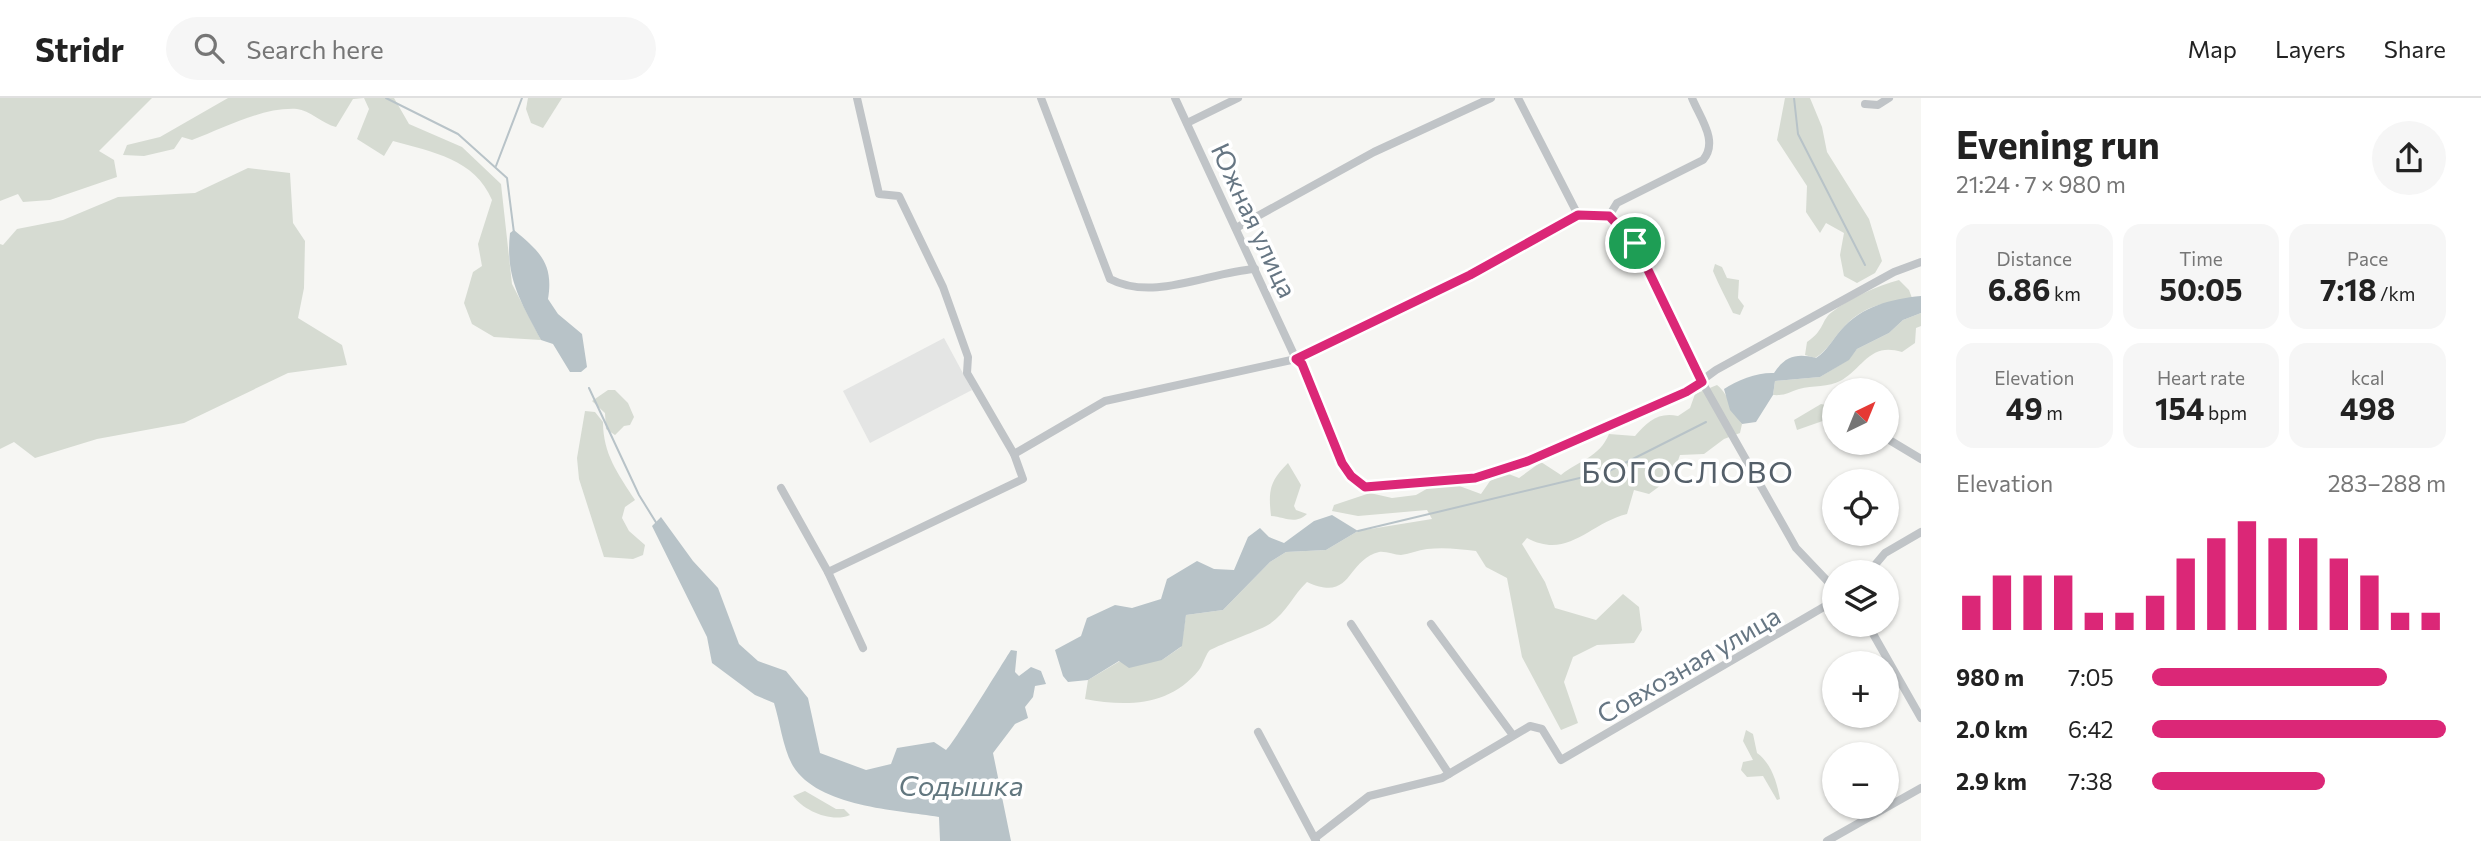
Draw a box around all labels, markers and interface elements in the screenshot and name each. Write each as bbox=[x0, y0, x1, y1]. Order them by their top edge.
search box bbox=[166, 17, 656, 80]
text: Stridr bbox=[35, 28, 124, 69]
icon: search bbox=[190, 29, 228, 67]
text: Search here bbox=[246, 33, 384, 64]
text: Map bbox=[2188, 34, 2237, 63]
text: Layers bbox=[2275, 34, 2346, 63]
text: Share bbox=[2384, 34, 2446, 63]
text: Evening run bbox=[1956, 120, 2160, 167]
button: share bbox=[2372, 121, 2446, 195]
street label: Южная улица bbox=[1206, 138, 1304, 302]
text: 21:24 · 7 × 980 m bbox=[1956, 170, 2126, 198]
pin bbox=[1605, 213, 1665, 273]
icon: arrive bbox=[1616, 224, 1654, 262]
text: Distance bbox=[1997, 247, 2072, 270]
text: Time bbox=[2179, 247, 2223, 270]
text: Pace bbox=[2347, 247, 2388, 270]
text: 6.86 bbox=[1988, 270, 2050, 307]
text: 50:05 bbox=[2160, 270, 2242, 307]
text: 7:18 bbox=[2320, 270, 2376, 307]
text: km bbox=[2050, 282, 2081, 305]
text: /km bbox=[2376, 282, 2415, 305]
text: Elevation bbox=[1994, 366, 2074, 389]
text: Heart rate bbox=[2157, 366, 2245, 389]
text: kcal bbox=[2351, 366, 2385, 389]
north arrow bbox=[1822, 378, 1899, 455]
map controls bbox=[1822, 378, 1899, 819]
text: 49 bbox=[2006, 389, 2043, 426]
text: 154 bbox=[2155, 389, 2204, 426]
text: 498 bbox=[2340, 389, 2395, 426]
text: m bbox=[2043, 401, 2063, 424]
text: bpm bbox=[2204, 401, 2247, 424]
district label: БОГОСЛОВО bbox=[1581, 452, 1795, 489]
button: locate bbox=[1822, 469, 1899, 546]
text: Elevation bbox=[1956, 469, 2053, 497]
text: 283–288 m bbox=[2328, 469, 2446, 497]
button: layers bbox=[1822, 560, 1899, 637]
street label: Совхозная улица bbox=[1591, 599, 1785, 729]
button: + bbox=[1822, 651, 1899, 728]
text: 980 m bbox=[1956, 663, 2024, 691]
text: 7:05 bbox=[2068, 663, 2114, 691]
text: 2.0 km bbox=[1956, 715, 2028, 743]
text: 6:42 bbox=[2068, 715, 2114, 743]
button: − bbox=[1822, 742, 1899, 819]
text: 2.9 km bbox=[1956, 767, 2027, 795]
text: 7:38 bbox=[2068, 767, 2113, 795]
water label: Содышка bbox=[898, 768, 1024, 802]

